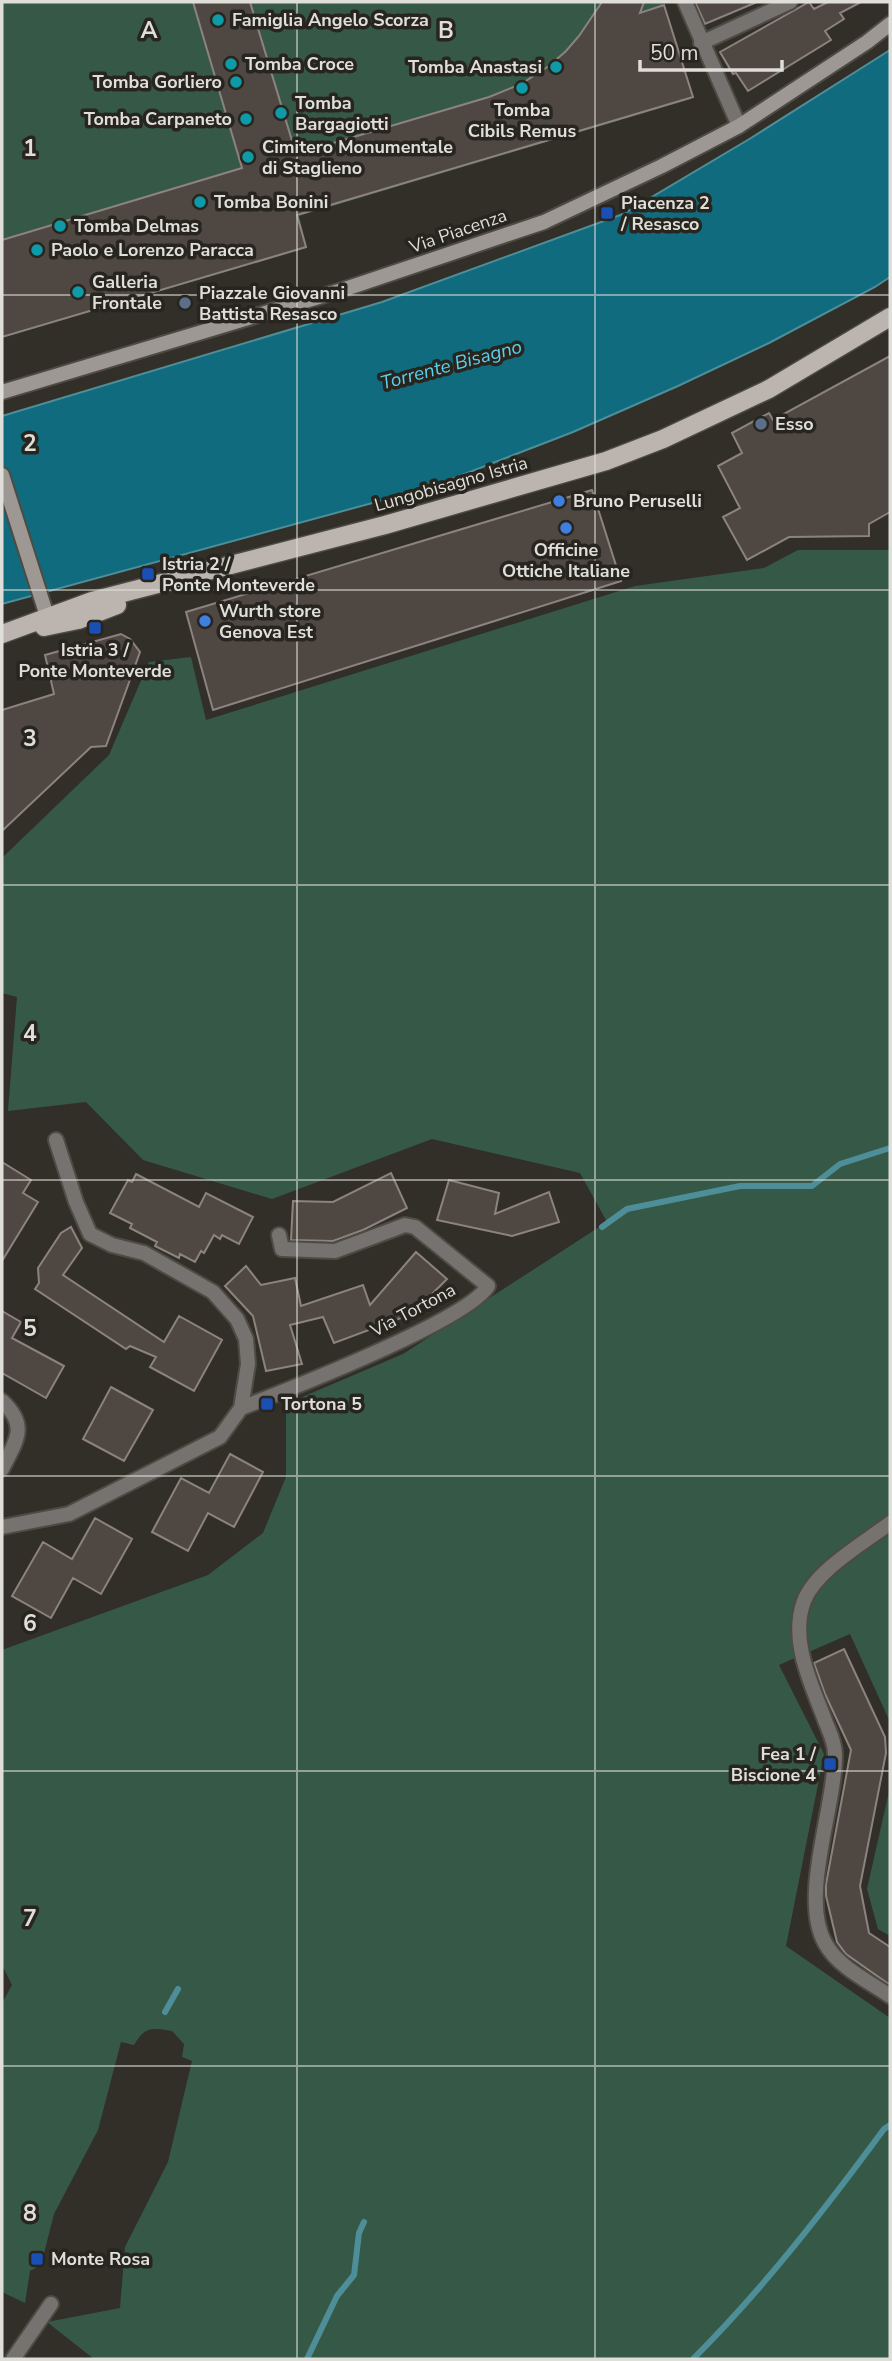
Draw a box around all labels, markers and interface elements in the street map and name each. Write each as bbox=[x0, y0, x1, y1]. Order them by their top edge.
place label: Famiglia Angelo Scorza bbox=[232, 8, 429, 32]
marker: Famiglia Angelo Scorza bbox=[210, 12, 226, 28]
text: A bbox=[140, 15, 158, 46]
text: B bbox=[438, 15, 454, 46]
scale bar bbox=[640, 28, 782, 72]
text: 50 m bbox=[650, 39, 699, 67]
place label: Tomba Croce bbox=[245, 52, 354, 76]
place label: Tomba Anastasi bbox=[408, 55, 542, 79]
marker: Tomba Croce bbox=[223, 56, 239, 72]
marker: Tomba Anastasi bbox=[548, 59, 564, 75]
place label: Tomba Gorliero bbox=[93, 70, 222, 94]
marker: Tomba Gorliero bbox=[228, 74, 244, 90]
marker: Tomba Cibils Remus bbox=[514, 80, 530, 96]
place label: Tomba Bargagiotti bbox=[295, 91, 389, 136]
place label: Tomba Cibils Remus bbox=[468, 98, 576, 143]
marker: Tomba Bargagiotti bbox=[273, 105, 289, 121]
place label: Tomba Carpaneto bbox=[84, 107, 232, 131]
marker: Tomba Carpaneto bbox=[238, 111, 254, 127]
text: 1 bbox=[23, 133, 37, 164]
place label: Cimitero Monumentale di Staglieno bbox=[262, 135, 453, 180]
marker: Cimitero Monumentale di Staglieno bbox=[240, 149, 256, 165]
place label: Tomba Bonini bbox=[214, 190, 328, 214]
place label: Piacenza 2 / Resasco bbox=[620, 191, 710, 236]
marker: Tomba Bonini bbox=[192, 194, 208, 210]
street label: Via Piacenza bbox=[405, 203, 510, 259]
marker: Piacenza 2 / Resasco bbox=[599, 205, 615, 221]
place label: Tomba Delmas bbox=[74, 214, 199, 238]
marker: Tomba Delmas bbox=[52, 218, 68, 234]
place label: Paolo e Lorenzo Paracca bbox=[51, 238, 254, 262]
marker: Paolo e Lorenzo Paracca bbox=[29, 242, 45, 258]
place label: Galleria Frontale bbox=[92, 270, 162, 315]
place label: Piazzale Giovanni Battista Resasco bbox=[199, 281, 345, 326]
marker: Galleria Frontale bbox=[70, 284, 86, 300]
marker: Piazzale Giovanni Battista Resasco bbox=[177, 295, 193, 311]
water label: Torrente Bisagno bbox=[378, 334, 525, 396]
place label: Esso bbox=[775, 412, 814, 436]
marker: Esso bbox=[753, 416, 769, 432]
text: 2 bbox=[23, 428, 37, 459]
street label: Lungobisagno Istria bbox=[372, 451, 530, 517]
place label: Bruno Peruselli bbox=[573, 489, 702, 513]
marker: Bruno Peruselli bbox=[551, 493, 567, 509]
marker: Officine Ottiche Italiane bbox=[558, 520, 574, 536]
place label: Officine Ottiche Italiane bbox=[502, 538, 630, 583]
place label: Istria 2 / Ponte Monteverde bbox=[162, 552, 315, 597]
marker: Istria 2 / Ponte Monteverde bbox=[140, 566, 156, 582]
place label: Wurth store Genova Est bbox=[219, 599, 321, 644]
marker: Wurth store Genova Est bbox=[197, 613, 213, 629]
marker: Istria 3 / Ponte Monteverde bbox=[87, 620, 103, 636]
place label: Istria 3 / Ponte Monteverde bbox=[18, 638, 172, 683]
text: 3 bbox=[23, 723, 37, 754]
text: 4 bbox=[23, 1018, 37, 1049]
street label: Via Tortona bbox=[365, 1278, 460, 1343]
text: 5 bbox=[23, 1313, 37, 1344]
place label: Tortona 5 bbox=[281, 1392, 362, 1416]
marker: Tortona 5 bbox=[259, 1396, 275, 1412]
text: 6 bbox=[23, 1608, 37, 1639]
place label: Fea 1 / Biscione 4 bbox=[731, 1742, 816, 1787]
marker: Fea 1 / Biscione 4 bbox=[822, 1756, 838, 1772]
text: 7 bbox=[23, 1903, 37, 1934]
text: 8 bbox=[23, 2198, 37, 2229]
place label: Monte Rosa bbox=[51, 2247, 150, 2271]
marker: Monte Rosa bbox=[29, 2251, 45, 2267]

